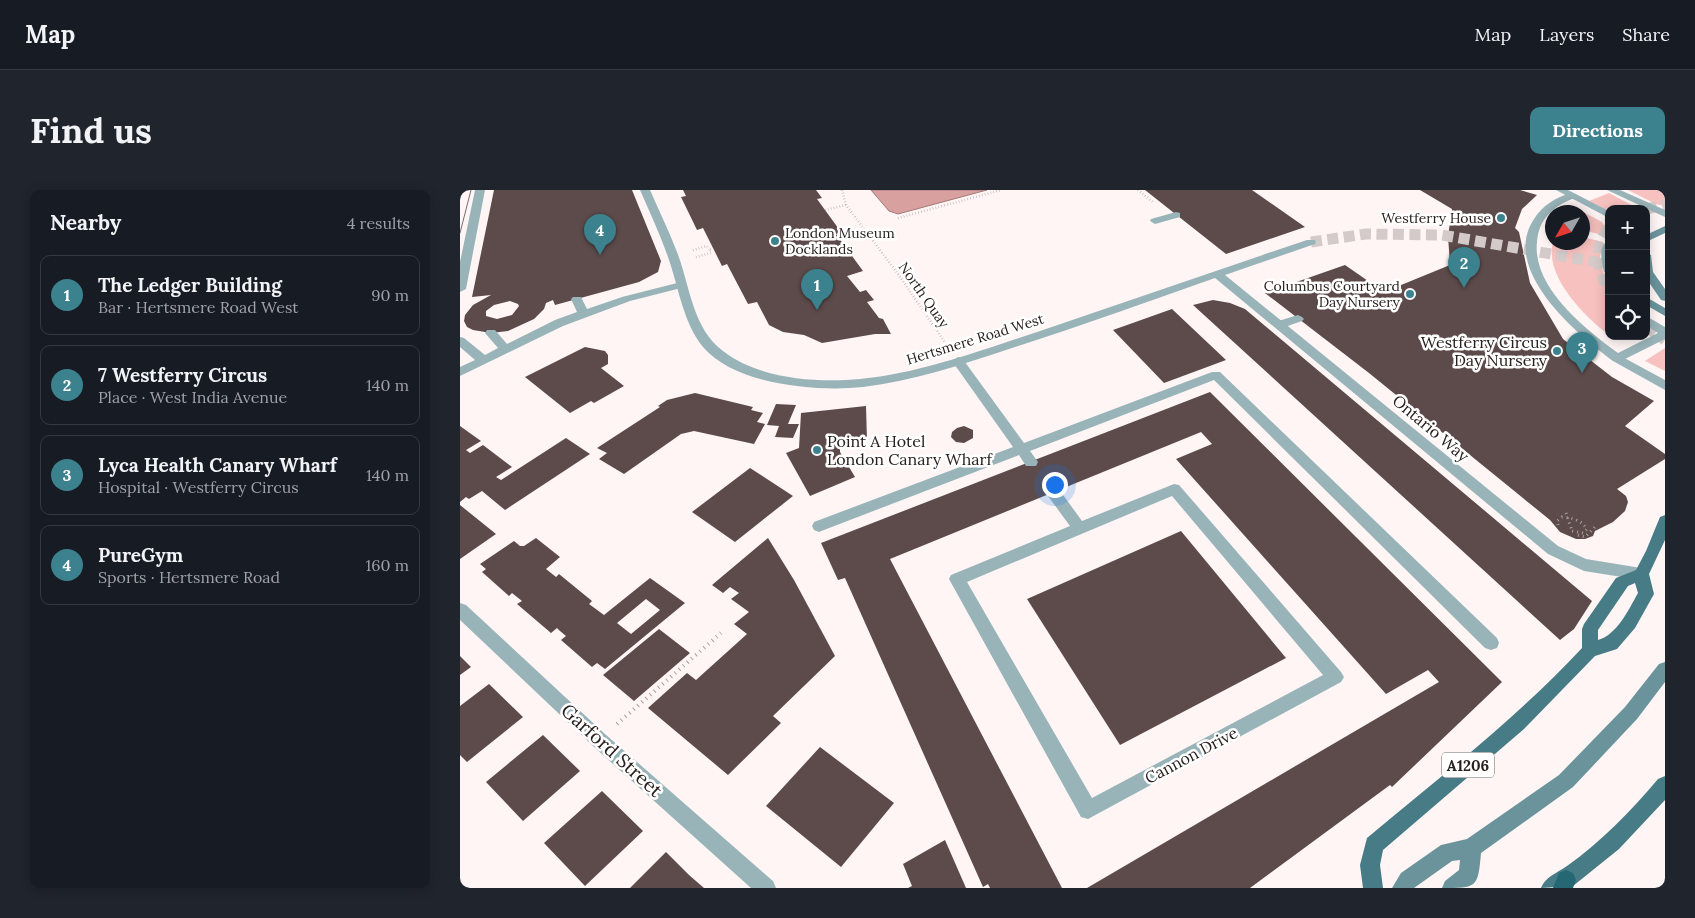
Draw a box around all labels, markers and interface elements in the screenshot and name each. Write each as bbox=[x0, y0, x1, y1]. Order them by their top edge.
text: Map bbox=[25, 19, 75, 50]
text: Map bbox=[1475, 23, 1511, 46]
text: Layers bbox=[1539, 23, 1594, 46]
text: Share bbox=[1622, 23, 1670, 46]
button: Directions bbox=[1530, 107, 1665, 154]
text: Find us bbox=[30, 108, 152, 153]
north arrow bbox=[1545, 205, 1590, 250]
map controls bbox=[1605, 205, 1650, 340]
button: + bbox=[1605, 205, 1650, 250]
text: Nearby bbox=[50, 209, 121, 236]
place label: Westferry House bbox=[1381, 209, 1491, 227]
marker: Westferry House bbox=[1495, 212, 1507, 224]
text: 4 results bbox=[347, 213, 410, 233]
pin: 4 bbox=[584, 214, 616, 255]
place label: London Museum Docklands bbox=[785, 224, 895, 258]
marker: London Museum Docklands bbox=[769, 235, 781, 247]
pin: 2 bbox=[1448, 247, 1480, 288]
button: − bbox=[1605, 250, 1650, 295]
street label: North Quay bbox=[895, 259, 954, 332]
pin: 1 bbox=[801, 269, 833, 310]
text: The Ledger Building bbox=[98, 273, 282, 297]
place label: Columbus Courtyard Day Nursery bbox=[1264, 277, 1401, 311]
text: 1 bbox=[64, 285, 70, 305]
text: 90 m bbox=[371, 285, 409, 305]
marker: Columbus Courtyard Day Nursery bbox=[1404, 288, 1416, 300]
button: locate bbox=[1605, 295, 1650, 340]
text: Bar · Hertsmere Road West bbox=[98, 297, 299, 317]
street label: Hertsmere Road West bbox=[904, 309, 1046, 368]
place label: Westferry Circus Day Nursery bbox=[1421, 332, 1548, 370]
pin: 3 bbox=[1566, 332, 1598, 373]
marker: Westferry Circus Day Nursery bbox=[1551, 345, 1563, 357]
text: 7 Westferry Circus bbox=[98, 363, 267, 387]
text: 2 bbox=[63, 375, 71, 395]
text: 140 m bbox=[366, 375, 409, 395]
text: Place · West India Avenue bbox=[98, 387, 287, 407]
street label: Ontario Way bbox=[1389, 390, 1474, 466]
place label: Point A Hotel London Canary Wharf bbox=[827, 431, 993, 469]
marker: Point A Hotel London Canary Wharf bbox=[811, 444, 823, 456]
text: Lyca Health Canary Wharf bbox=[98, 453, 337, 477]
text: 3 bbox=[63, 465, 71, 485]
text: 140 m bbox=[366, 465, 409, 485]
your location bbox=[1042, 472, 1068, 498]
text: Hospital · Westferry Circus bbox=[98, 477, 299, 497]
text: PureGym bbox=[98, 543, 183, 567]
text: 4 bbox=[63, 555, 71, 575]
text: 160 m bbox=[365, 555, 409, 575]
text: Sports · Hertsmere Road bbox=[98, 567, 280, 587]
street label: Garford Street bbox=[556, 698, 668, 802]
street label: Cannon Drive bbox=[1141, 722, 1241, 788]
road number: A1206 bbox=[1442, 752, 1494, 778]

